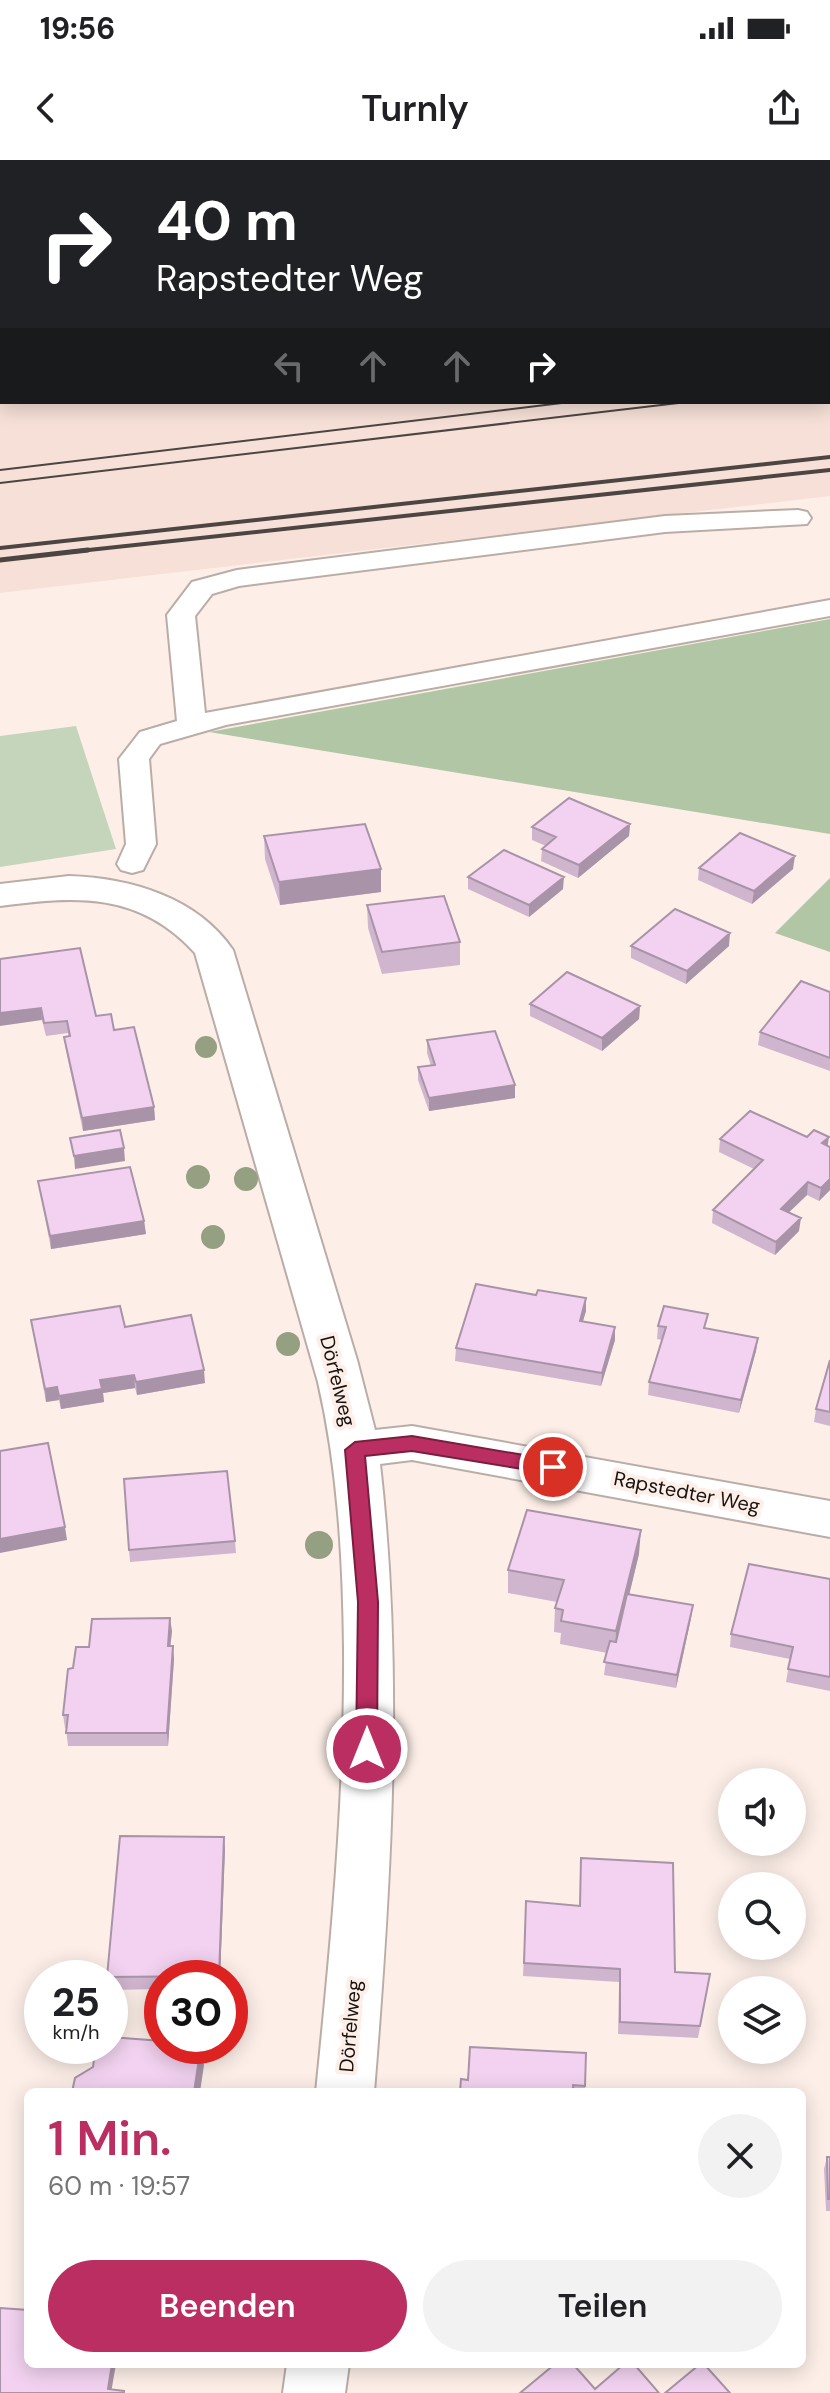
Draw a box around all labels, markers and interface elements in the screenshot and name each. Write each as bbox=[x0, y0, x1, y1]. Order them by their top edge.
text: 19:56 bbox=[40, 9, 115, 48]
text: Turnly bbox=[361, 85, 469, 132]
icon: back bbox=[24, 86, 68, 130]
icon: share bbox=[762, 86, 806, 130]
text: 40 m bbox=[156, 184, 298, 257]
icon: right bbox=[24, 192, 128, 296]
text: Rapstedter Weg bbox=[156, 255, 423, 302]
icon: left bbox=[267, 344, 311, 388]
icon: ahead bbox=[351, 344, 395, 388]
icon: ahead bbox=[435, 344, 479, 388]
icon: right bbox=[519, 344, 563, 388]
street label: Dörfelweg bbox=[314, 1333, 362, 1429]
pin bbox=[519, 1433, 587, 1501]
icon: arrive bbox=[531, 1445, 575, 1489]
street label: Rapstedter Weg bbox=[612, 1465, 762, 1519]
position arrow bbox=[325, 1707, 409, 1791]
map controls bbox=[718, 1768, 806, 2064]
button: sound bbox=[718, 1768, 806, 1856]
button: search bbox=[718, 1872, 806, 1960]
speed limit sign: 30 bbox=[144, 1960, 248, 2064]
text: 25 bbox=[52, 1976, 100, 2028]
button: layers bbox=[718, 1976, 806, 2064]
street label: Dörfelweg bbox=[333, 1979, 367, 2073]
text: km/h bbox=[52, 2019, 100, 2045]
text: 1 Min. bbox=[48, 2107, 171, 2170]
button: close bbox=[698, 2114, 782, 2198]
text: 60 m · 19:57 bbox=[48, 2169, 190, 2203]
button: Beenden bbox=[48, 2260, 407, 2352]
button: Teilen bbox=[423, 2260, 782, 2352]

